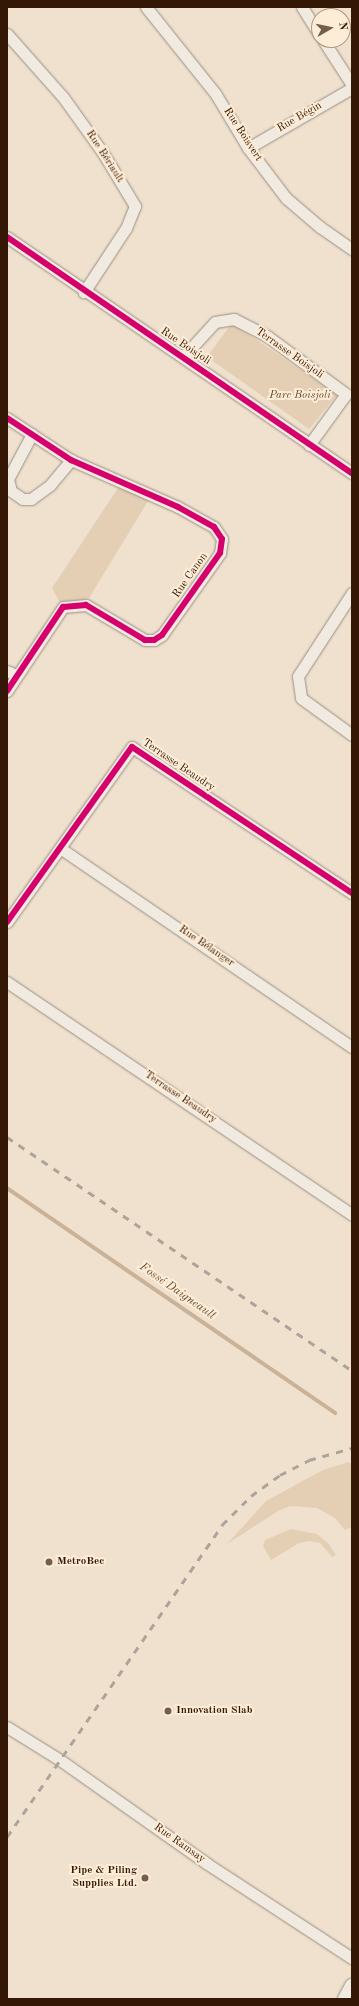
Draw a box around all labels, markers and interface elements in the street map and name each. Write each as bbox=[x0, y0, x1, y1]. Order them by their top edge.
north arrow bbox=[311, 8, 351, 48]
text: N bbox=[336, 21, 348, 31]
street label: Rue Bégin bbox=[275, 100, 325, 136]
street label: Rue Boisvert bbox=[220, 106, 264, 164]
street label: Rue Bériault bbox=[82, 128, 126, 186]
street label: Rue Boisjoli bbox=[157, 325, 213, 369]
street label: Terrasse Boisjoli bbox=[252, 326, 326, 382]
park label: Parc Boisjoli bbox=[269, 389, 331, 403]
street label: Rue Canon bbox=[171, 551, 211, 601]
street label: Terrasse Beaudry bbox=[139, 737, 217, 795]
street label: Rue Bélanger bbox=[176, 924, 236, 970]
street label: Terrasse Beaudry bbox=[141, 1069, 219, 1127]
water label: Fossé Daigneault bbox=[136, 1260, 218, 1324]
place label: MetroBec bbox=[57, 1555, 104, 1569]
marker: MetroBec bbox=[44, 1557, 54, 1567]
place label: Innovation Slab bbox=[176, 1704, 252, 1718]
marker: Innovation Slab bbox=[163, 1706, 173, 1716]
street label: Rue Ramsay bbox=[151, 1821, 207, 1867]
place label: Pipe & Piling Supplies Ltd. bbox=[70, 1865, 137, 1891]
marker: Pipe & Piling Supplies Ltd. bbox=[140, 1873, 150, 1883]

